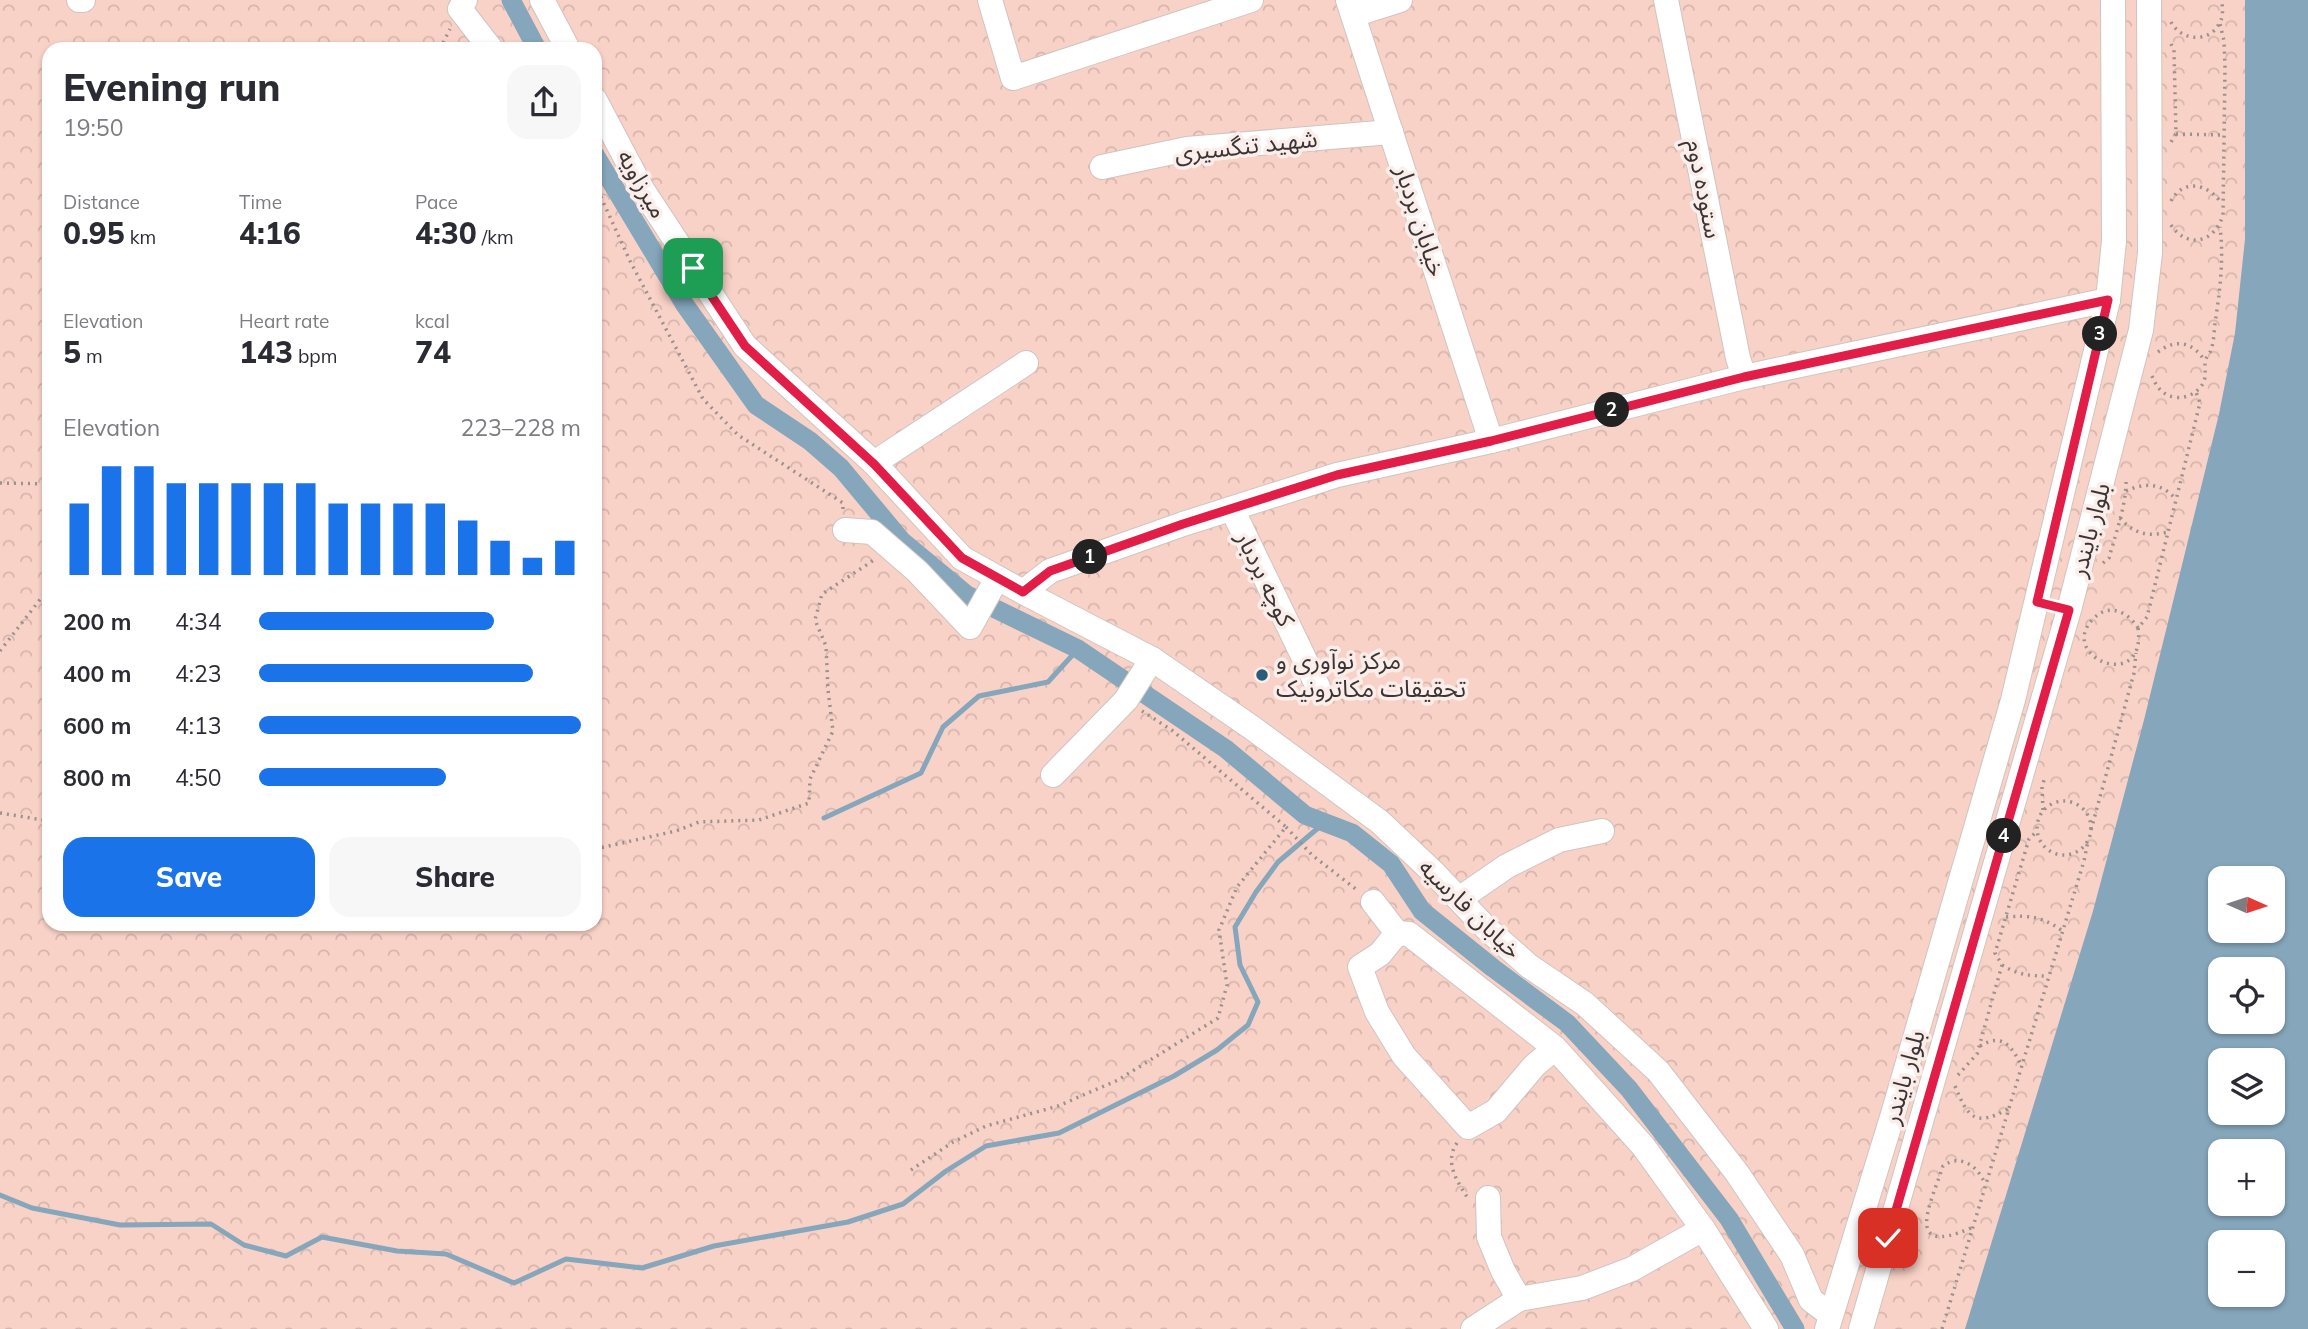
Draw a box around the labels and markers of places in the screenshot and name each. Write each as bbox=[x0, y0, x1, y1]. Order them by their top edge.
pin bbox=[663, 238, 723, 298]
pin: 3 bbox=[2082, 316, 2118, 352]
pin: 2 bbox=[1594, 392, 1630, 428]
pin: 1 bbox=[1072, 540, 1108, 574]
place label: مرکز نوآوری و تحقیقات مکاترونیک bbox=[1276, 645, 1466, 703]
marker: مرکز نوآوری و تحقیقات مکاترونیک bbox=[1254, 667, 1270, 683]
pin: 4 bbox=[1986, 818, 2022, 854]
pin bbox=[1858, 1208, 1918, 1268]

